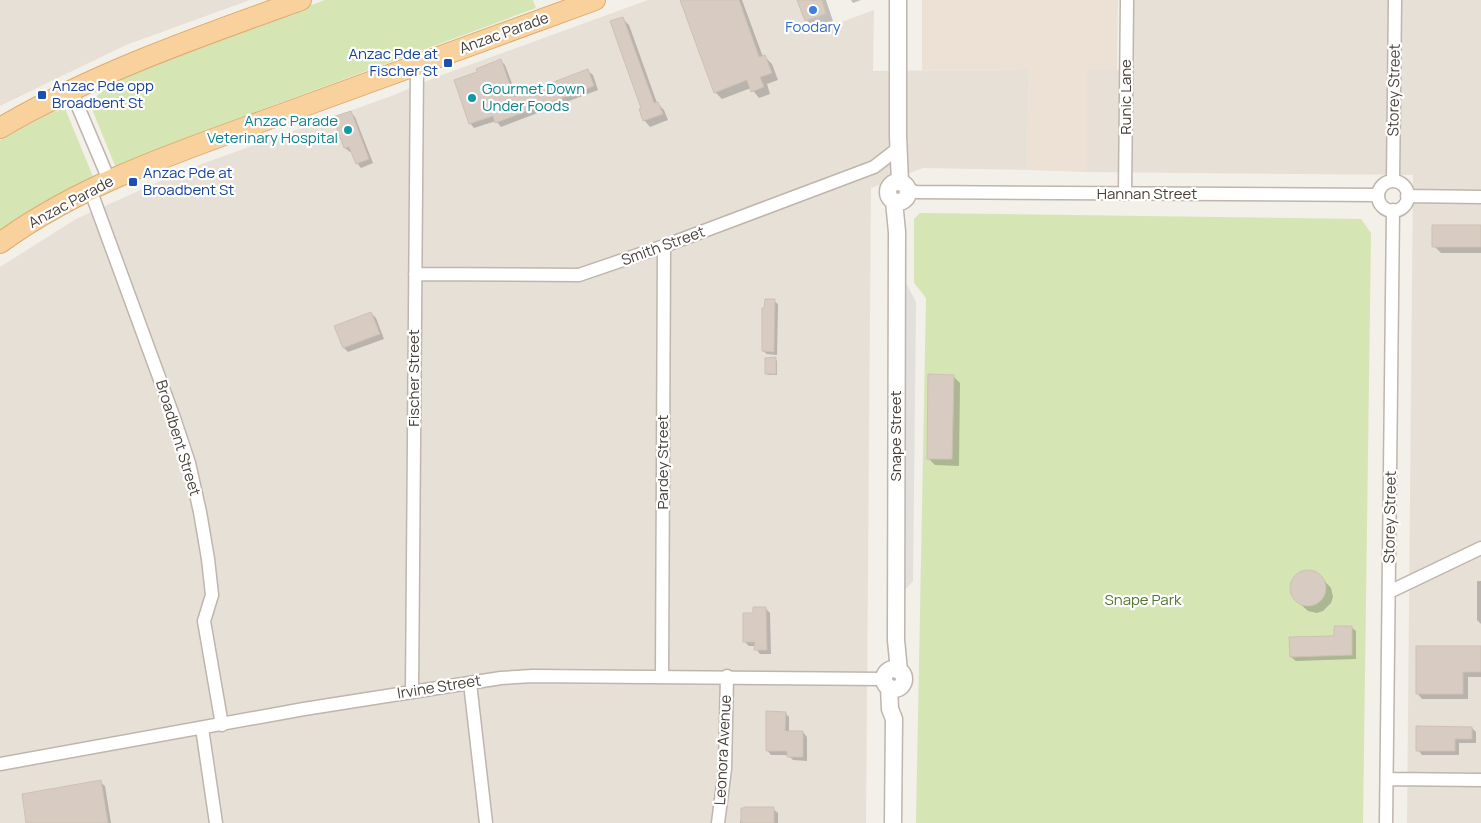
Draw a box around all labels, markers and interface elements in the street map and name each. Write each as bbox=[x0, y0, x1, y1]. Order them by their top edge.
marker: Foodary bbox=[807, 4, 819, 16]
street label: Anzac Parade bbox=[456, 7, 552, 58]
place label: Foodary bbox=[785, 16, 841, 37]
place label: Anzac Pde at Fischer St bbox=[348, 43, 438, 81]
street label: Storey Street bbox=[1382, 43, 1405, 137]
marker: Anzac Pde at Fischer St bbox=[442, 57, 454, 69]
street label: Runic Lane bbox=[1115, 59, 1136, 135]
place label: Anzac Pde opp Broadbent St bbox=[52, 75, 154, 113]
place label: Gourmet Down Under Foods bbox=[482, 78, 585, 116]
marker: Anzac Pde opp Broadbent St bbox=[36, 89, 48, 101]
marker: Gourmet Down Under Foods bbox=[466, 92, 478, 104]
place label: Anzac Parade Veterinary Hospital bbox=[207, 110, 338, 148]
marker: Anzac Parade Veterinary Hospital bbox=[342, 124, 354, 136]
place label: Anzac Pde at Broadbent St bbox=[143, 162, 234, 200]
street label: Anzac Parade bbox=[24, 170, 117, 233]
marker: Anzac Pde at Broadbent St bbox=[127, 176, 139, 188]
street label: Hannan Street bbox=[1097, 183, 1197, 204]
street label: Smith Street bbox=[618, 221, 708, 270]
street label: Fischer Street bbox=[403, 329, 424, 427]
street label: Broadbent Street bbox=[151, 377, 206, 498]
street label: Snape Street bbox=[885, 390, 906, 482]
street label: Pardey Street bbox=[652, 415, 673, 509]
street label: Storey Street bbox=[1378, 470, 1401, 564]
park label: Snape Park bbox=[1104, 589, 1182, 610]
street label: Irvine Street bbox=[395, 670, 482, 704]
street label: Leonora Avenue bbox=[709, 694, 736, 806]

